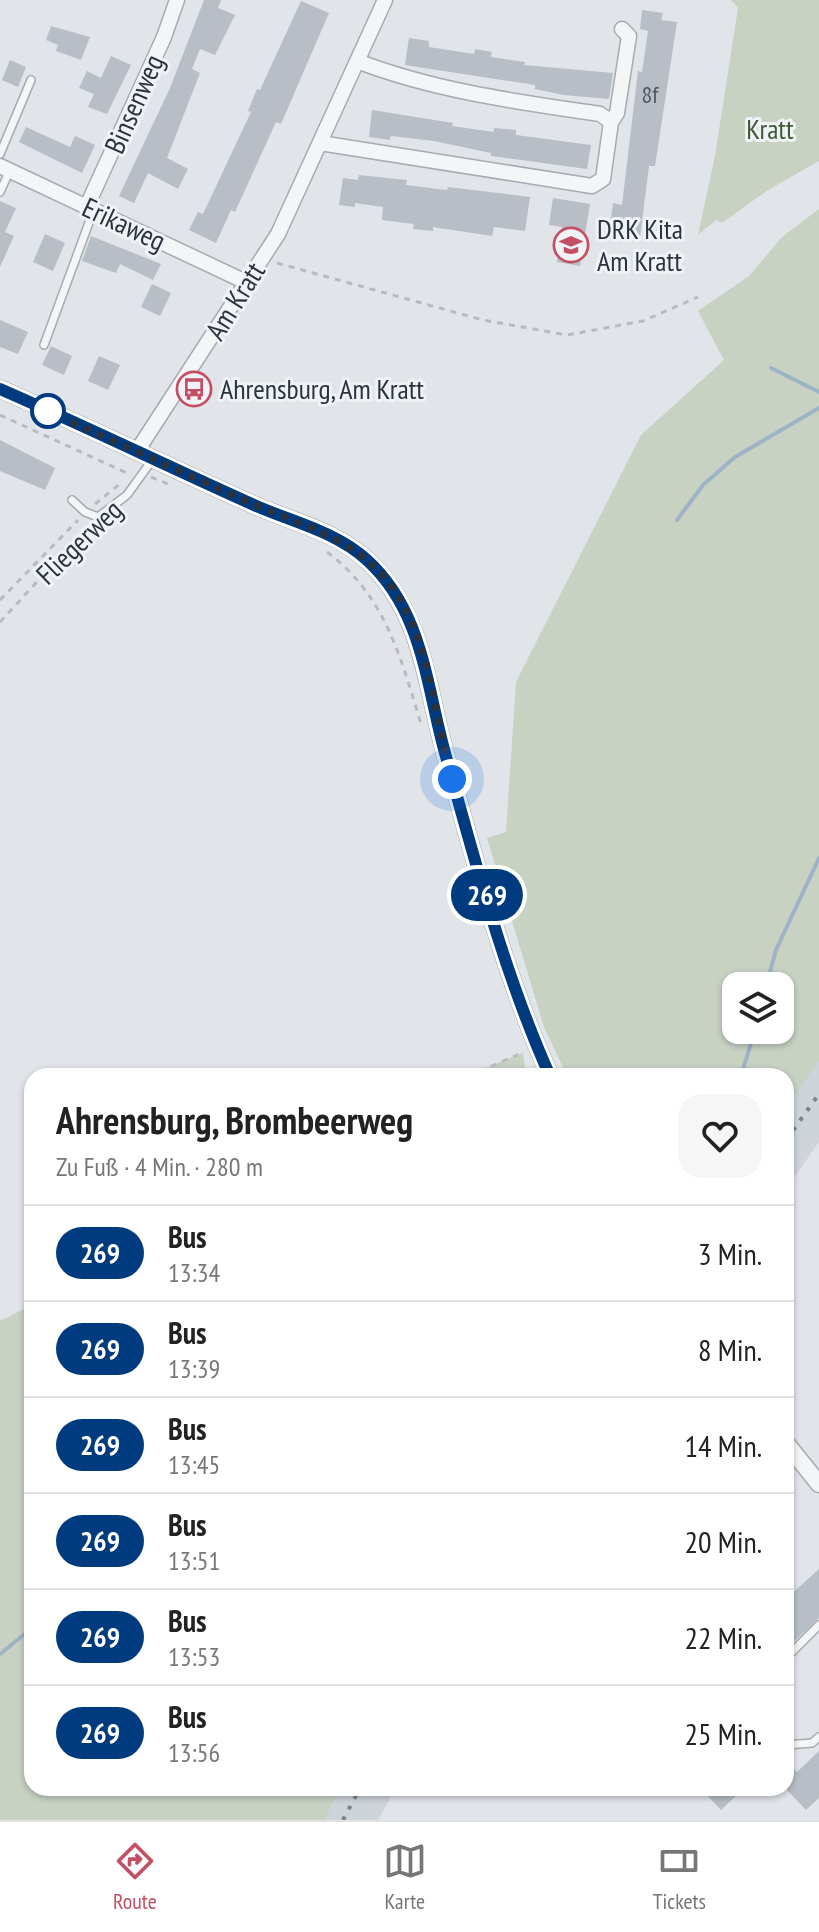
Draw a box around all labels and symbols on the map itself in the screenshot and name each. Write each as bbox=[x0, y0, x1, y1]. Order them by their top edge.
street label: Binsenweg bbox=[95, 48, 172, 159]
house number: 8f bbox=[642, 79, 659, 110]
park label: Kratt bbox=[746, 110, 794, 147]
street label: Erikaweg bbox=[77, 188, 172, 259]
place label: DRK Kita Am Kratt bbox=[597, 210, 683, 279]
school or university icon: DRK Kita Am Kratt bbox=[552, 226, 590, 264]
street label: Am Kratt bbox=[196, 255, 273, 347]
bus stop icon: Ahrensburg, Am Kratt bbox=[175, 370, 213, 408]
place label: Ahrensburg, Am Kratt bbox=[220, 370, 424, 407]
unlabelled marker bbox=[31, 394, 65, 428]
street label: Fliegerweg bbox=[27, 491, 130, 592]
your location bbox=[432, 759, 472, 799]
line badge: 269 bbox=[441, 869, 533, 921]

